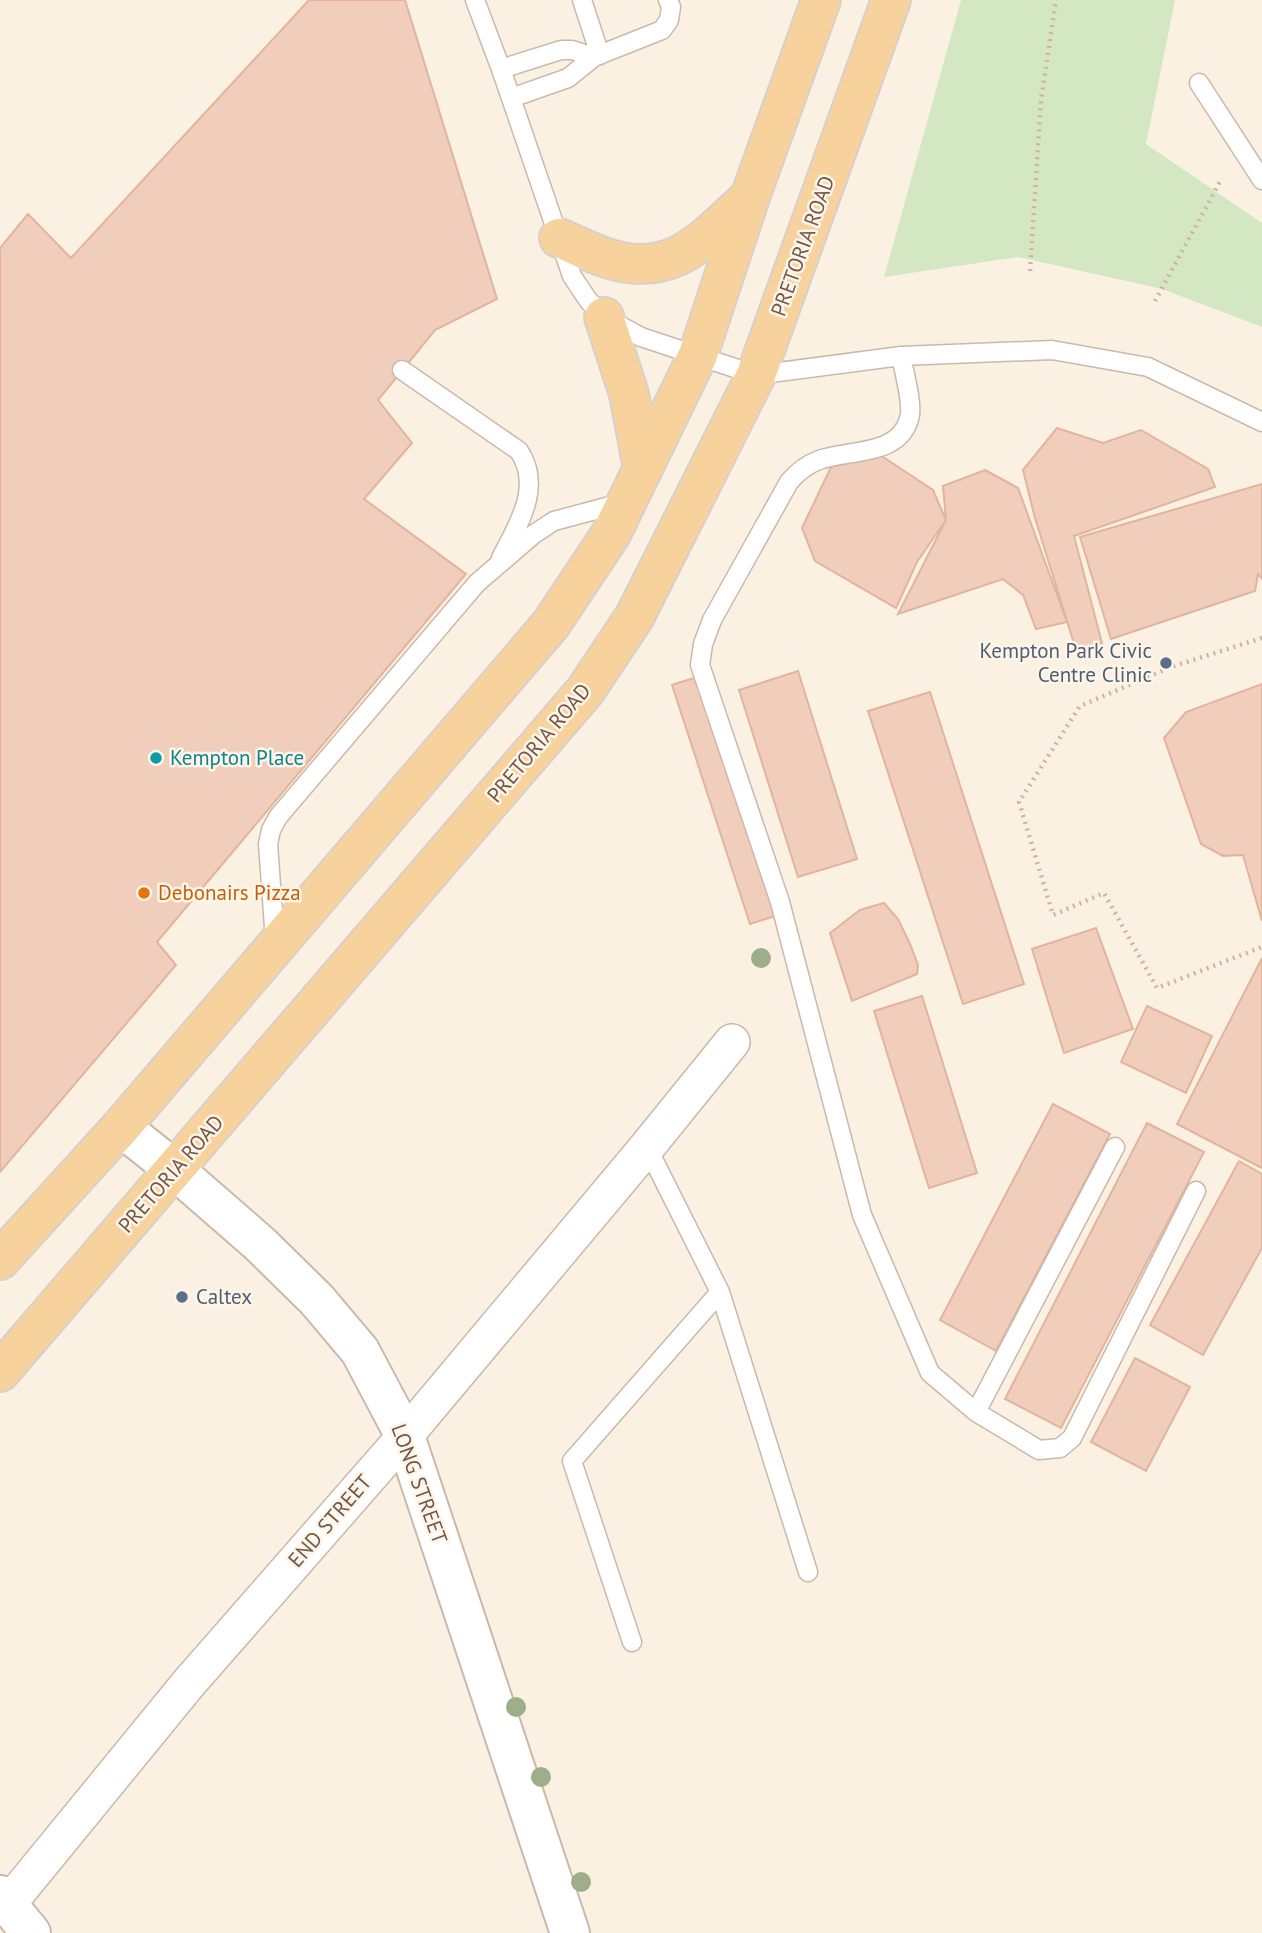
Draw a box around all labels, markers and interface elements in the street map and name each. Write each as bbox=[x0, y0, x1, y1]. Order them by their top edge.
street label: PRETORIA ROAD bbox=[765, 172, 840, 320]
place label: Kempton Park Civic Centre Clinic bbox=[979, 637, 1152, 688]
marker: Kempton Park Civic Centre Clinic bbox=[1158, 655, 1174, 671]
street label: PRETORIA ROAD bbox=[481, 677, 596, 808]
place label: Kempton Place bbox=[170, 744, 304, 771]
marker: Kempton Place bbox=[148, 750, 164, 766]
place label: Debonairs Pizza bbox=[158, 879, 301, 906]
marker: Debonairs Pizza bbox=[136, 885, 152, 901]
street label: PRETORIA ROAD bbox=[112, 1109, 229, 1238]
place label: Caltex bbox=[196, 1283, 252, 1310]
marker: Caltex bbox=[174, 1289, 190, 1305]
street label: LONG STREET bbox=[385, 1420, 454, 1548]
street label: END STREET bbox=[282, 1468, 377, 1573]

